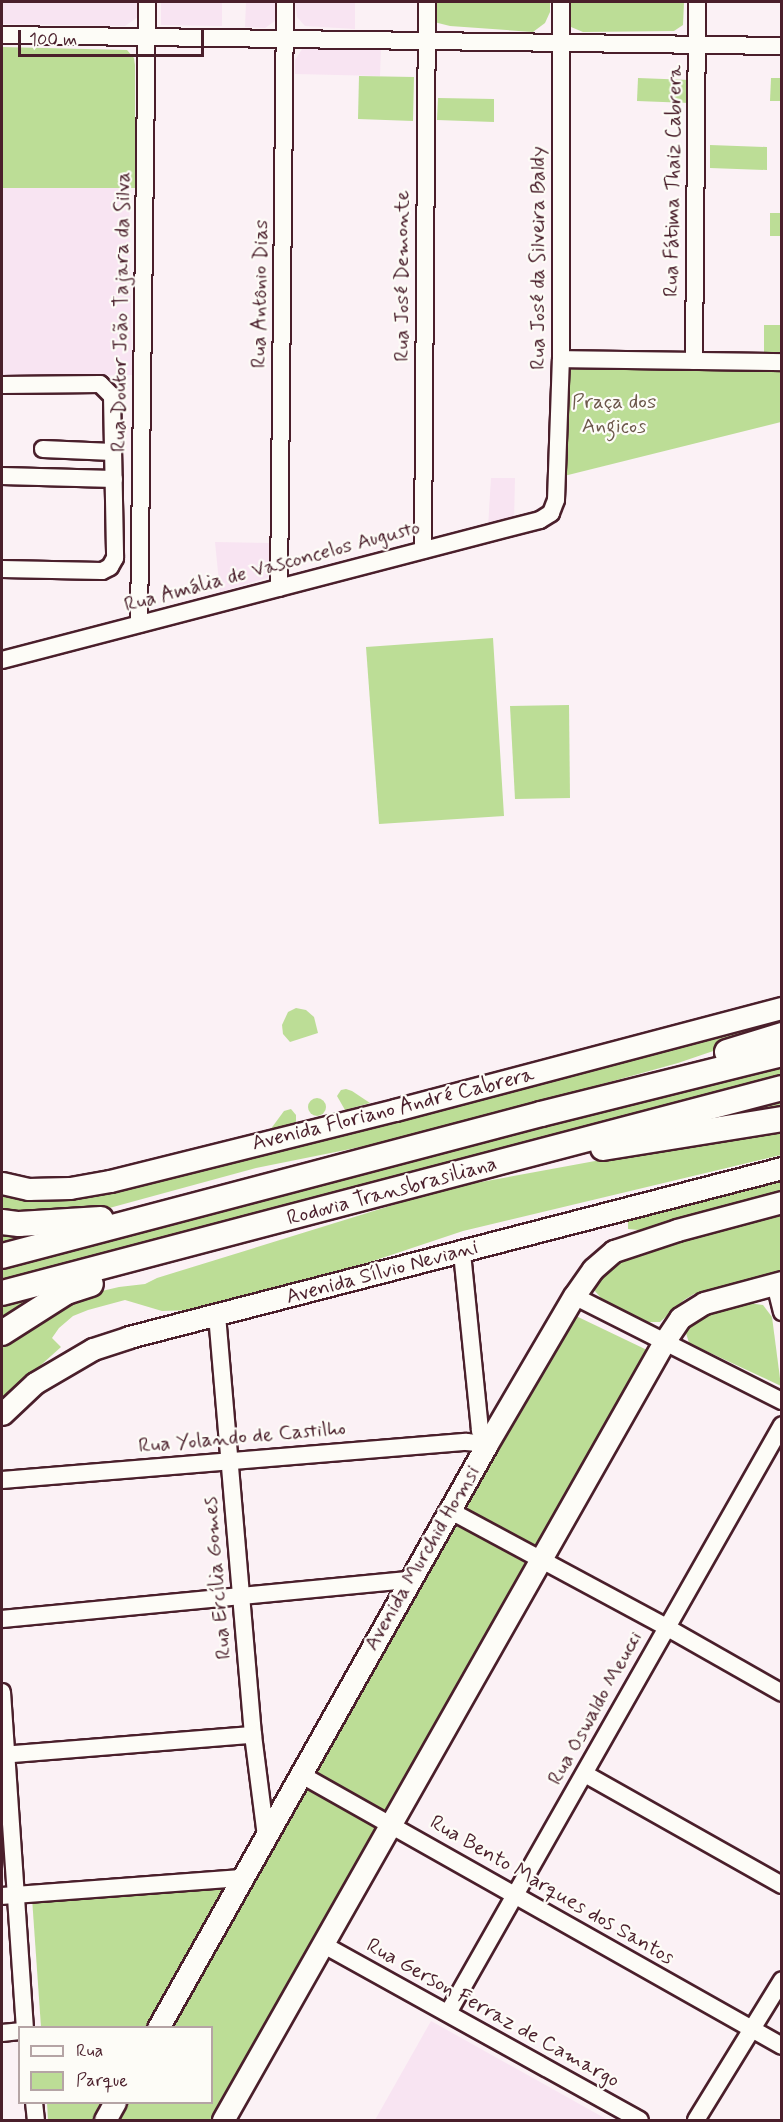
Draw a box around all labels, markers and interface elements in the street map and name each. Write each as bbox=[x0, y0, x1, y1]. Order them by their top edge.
scale bar bbox=[21, 18, 207, 56]
text: 100 m bbox=[29, 28, 77, 52]
street label: Rua Fátima Thaiz Cabrera bbox=[658, 62, 688, 300]
street label: Rua José da Silveira Baldy bbox=[525, 144, 551, 372]
street label: Rua Doutor João Tajara da Silva bbox=[106, 174, 136, 450]
street label: Rua José Demonte bbox=[389, 190, 415, 362]
street label: Rua Antônio Dias bbox=[246, 220, 274, 368]
park label: Praça dos Angicos bbox=[571, 389, 657, 439]
street label: Rua Amália de Vasconcelos Augusto bbox=[122, 515, 422, 617]
street label: Avenida Floriano André Cabrera bbox=[248, 1061, 538, 1157]
street label: Rodovia Transbrasiliana bbox=[285, 1151, 499, 1231]
street label: Avenida Sílvio Neviani bbox=[282, 1234, 482, 1310]
street label: Rua Yolando de Castilho bbox=[137, 1415, 347, 1459]
street label: Avenida Murchid Homsi bbox=[359, 1461, 485, 1655]
street label: Rua Ercília Gomes bbox=[197, 1495, 237, 1661]
street label: Rua Oswaldo Meucci bbox=[543, 1628, 647, 1788]
street label: Rua Bento Marques dos Santos bbox=[428, 1811, 676, 1969]
street label: Rua Gerson Ferraz de Camargo bbox=[365, 1935, 621, 2091]
legend bbox=[18, 2026, 213, 2104]
text: Rua bbox=[76, 2039, 103, 2063]
text: Parque bbox=[76, 2069, 128, 2093]

